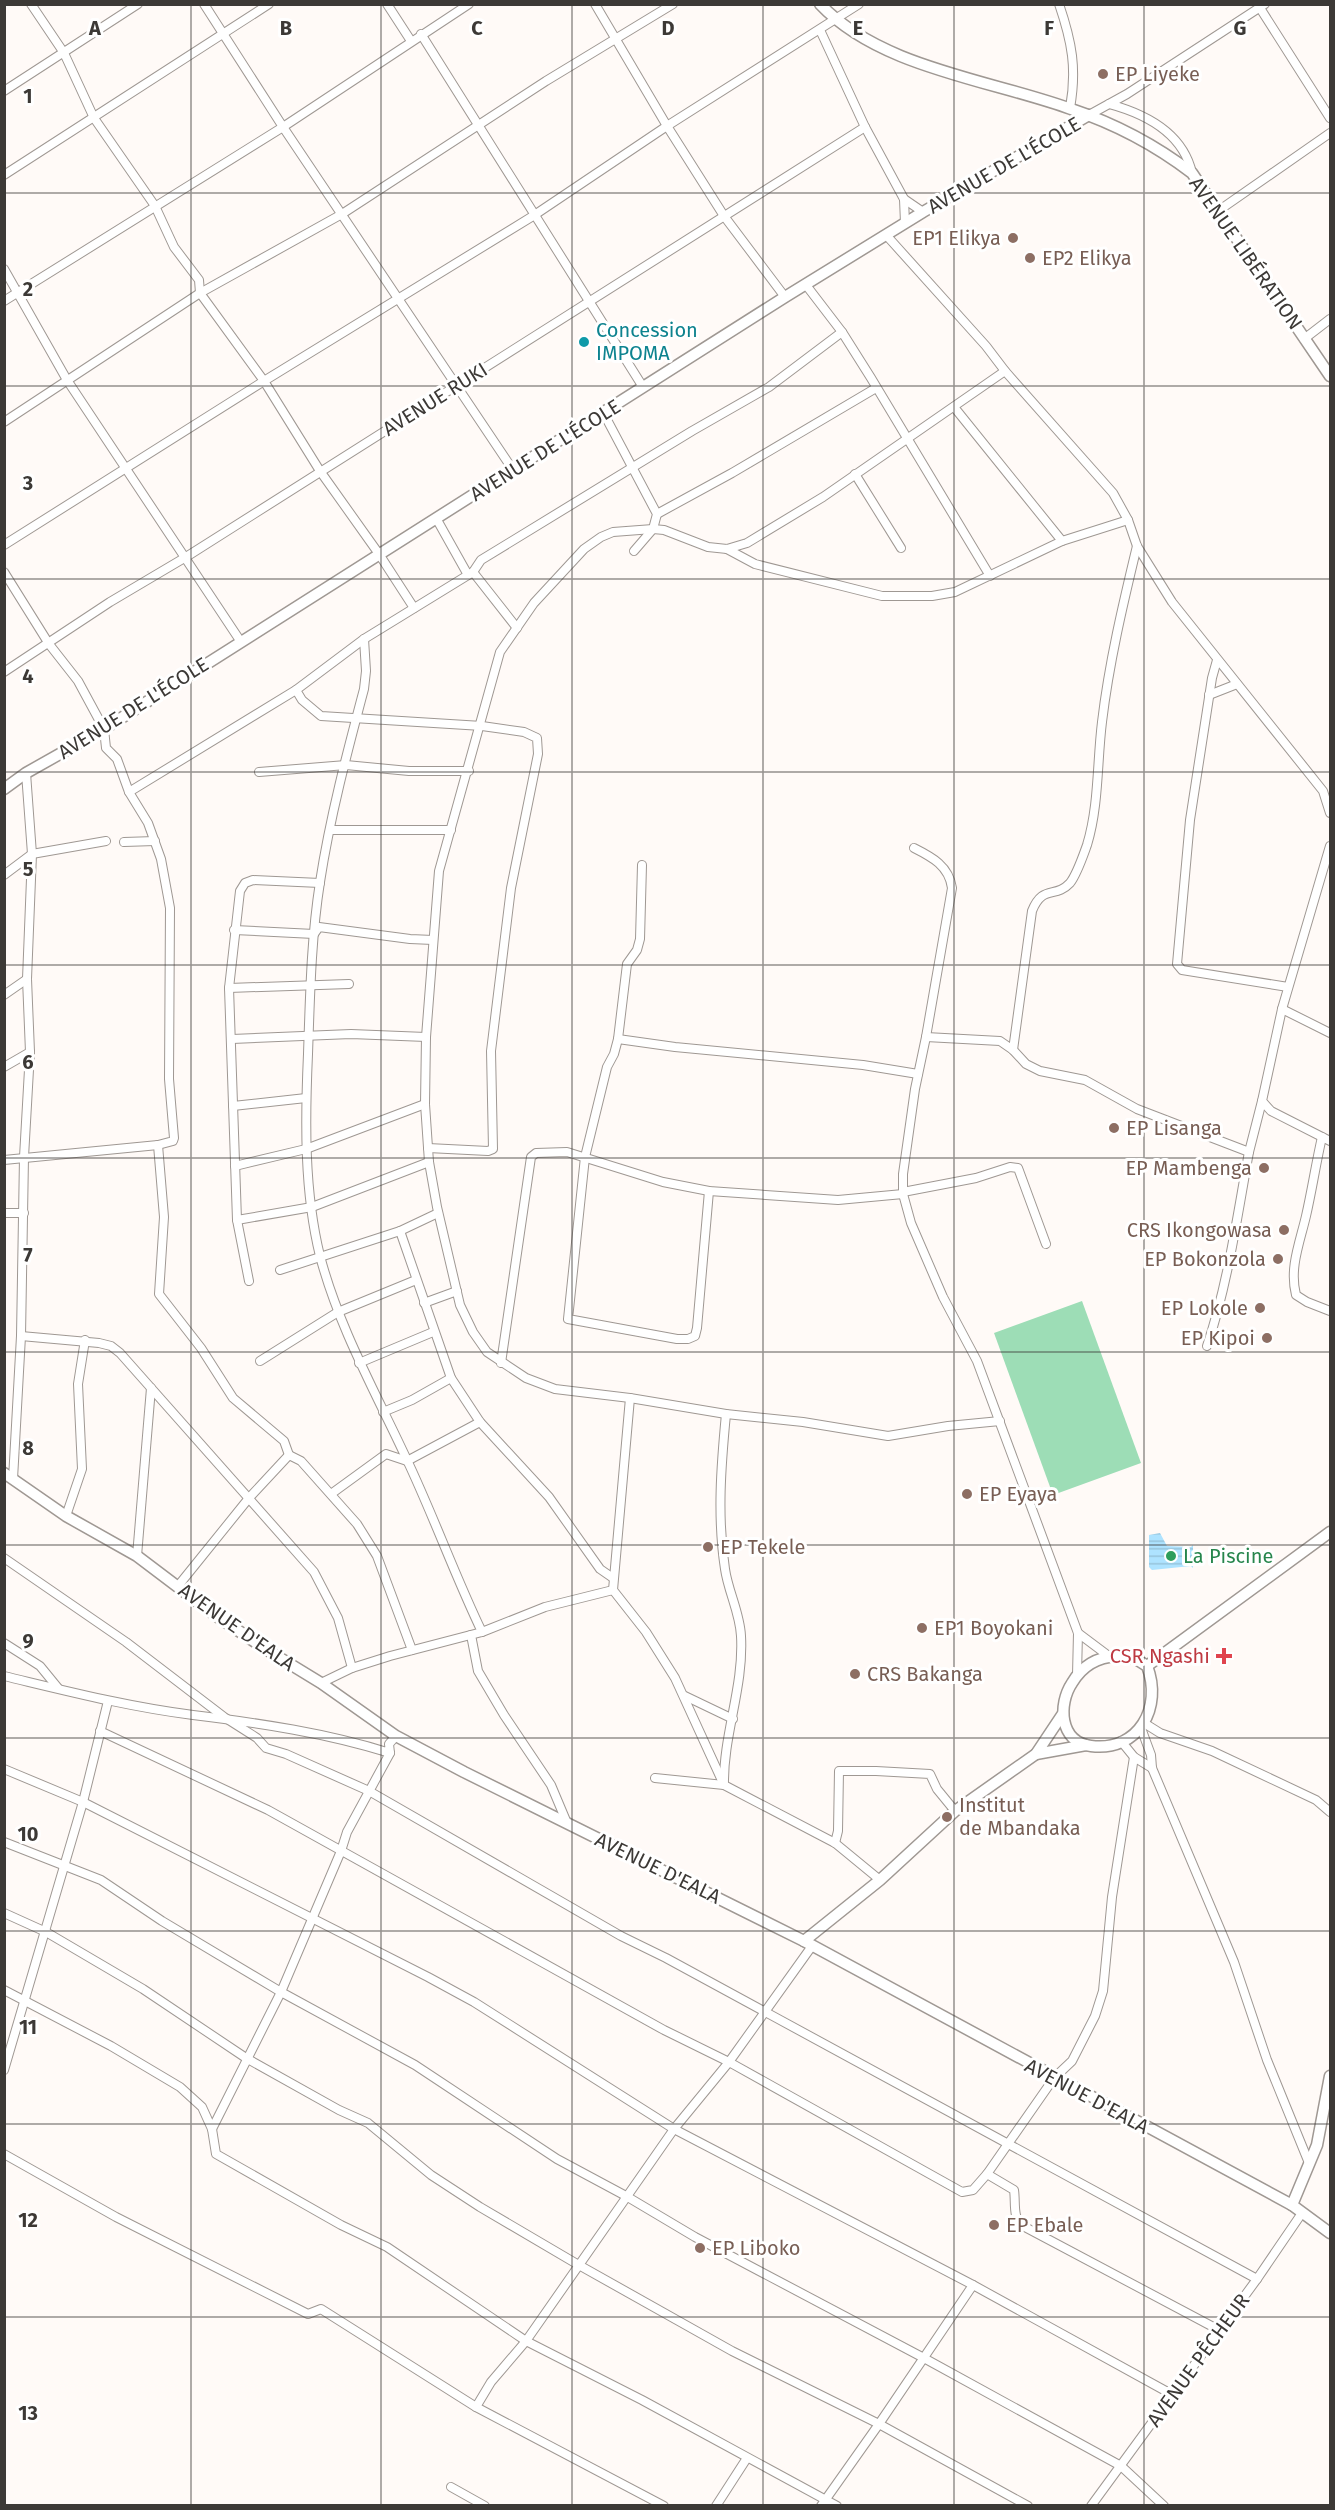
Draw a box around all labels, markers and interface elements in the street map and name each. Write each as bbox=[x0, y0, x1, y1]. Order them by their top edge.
text: A bbox=[88, 16, 102, 40]
text: B bbox=[280, 16, 292, 40]
text: C bbox=[471, 16, 483, 40]
text: D bbox=[661, 16, 675, 40]
text: E bbox=[853, 16, 863, 40]
text: F bbox=[1044, 16, 1054, 40]
text: G bbox=[1234, 16, 1246, 40]
place label: EP Liyeke bbox=[1115, 62, 1200, 86]
marker: EP Liyeke bbox=[1096, 67, 1110, 81]
text: 1 bbox=[23, 84, 33, 108]
street label: AVENUE DE L'ÉCOLE bbox=[923, 111, 1085, 219]
street label: AVENUE LIBÉRATION bbox=[1184, 172, 1308, 334]
place label: EP1 Elikya bbox=[912, 226, 1001, 250]
marker: EP1 Elikya bbox=[1006, 231, 1020, 245]
place label: EP2 Elikya bbox=[1042, 246, 1132, 270]
marker: EP2 Elikya bbox=[1023, 251, 1037, 265]
text: 2 bbox=[23, 277, 33, 301]
place label: Concession IMPOMA bbox=[596, 318, 698, 365]
marker: Concession IMPOMA bbox=[577, 335, 591, 349]
street label: AVENUE RUKI bbox=[378, 357, 492, 441]
street label: AVENUE DE L'ÉCOLE bbox=[465, 394, 625, 506]
text: 3 bbox=[22, 471, 33, 495]
street label: AVENUE DE L'ÉCOLE bbox=[53, 652, 213, 764]
text: 4 bbox=[22, 664, 34, 688]
text: 5 bbox=[23, 857, 34, 881]
text: 6 bbox=[22, 1050, 34, 1074]
place label: EP Lisanga bbox=[1126, 1116, 1222, 1140]
marker: EP Lisanga bbox=[1107, 1121, 1121, 1135]
place label: EP Mambenga bbox=[1125, 1156, 1252, 1180]
marker: EP Mambenga bbox=[1257, 1161, 1271, 1175]
place label: CRS Ikongowasa bbox=[1127, 1218, 1272, 1242]
marker: CRS Ikongowasa bbox=[1277, 1223, 1291, 1237]
text: 7 bbox=[23, 1243, 33, 1267]
place label: EP Bokonzola bbox=[1144, 1247, 1266, 1271]
marker: EP Bokonzola bbox=[1271, 1252, 1285, 1266]
place label: EP Lokole bbox=[1161, 1296, 1248, 1320]
marker: EP Lokole bbox=[1253, 1301, 1267, 1315]
place label: EP Kipoi bbox=[1181, 1326, 1255, 1350]
marker: EP Kipoi bbox=[1260, 1331, 1274, 1345]
text: 8 bbox=[22, 1436, 34, 1460]
place label: EP Eyaya bbox=[979, 1482, 1057, 1506]
marker: EP Eyaya bbox=[960, 1487, 974, 1501]
place label: EP Tekele bbox=[720, 1535, 805, 1559]
marker: EP Tekele bbox=[701, 1540, 715, 1554]
place label: La Piscine bbox=[1183, 1544, 1273, 1568]
marker: La Piscine bbox=[1164, 1549, 1178, 1563]
street label: AVENUE D'EALA bbox=[174, 1578, 300, 1676]
place label: EP1 Boyokani bbox=[934, 1616, 1053, 1640]
marker: EP1 Boyokani bbox=[915, 1621, 929, 1635]
text: 9 bbox=[22, 1629, 34, 1653]
place label: CSR Ngashi bbox=[1110, 1644, 1210, 1668]
marker: CSR Ngashi bbox=[1215, 1647, 1233, 1665]
place label: CRS Bakanga bbox=[867, 1662, 983, 1686]
marker: CRS Bakanga bbox=[848, 1667, 862, 1681]
place label: Institut de Mbandaka bbox=[959, 1793, 1081, 1840]
marker: Institut de Mbandaka bbox=[940, 1810, 954, 1824]
text: 10 bbox=[18, 1822, 38, 1846]
street label: AVENUE D'EALA bbox=[591, 1827, 725, 1909]
text: 11 bbox=[19, 2015, 37, 2039]
street label: AVENUE D'EALA bbox=[1021, 2053, 1153, 2139]
text: 12 bbox=[18, 2208, 38, 2232]
place label: EP Ebale bbox=[1006, 2213, 1083, 2237]
marker: EP Ebale bbox=[987, 2218, 1001, 2232]
place label: EP Liboko bbox=[712, 2236, 801, 2260]
marker: EP Liboko bbox=[693, 2241, 707, 2255]
street label: AVENUE PÊCHEUR bbox=[1142, 2289, 1254, 2431]
text: 13 bbox=[18, 2401, 38, 2425]

